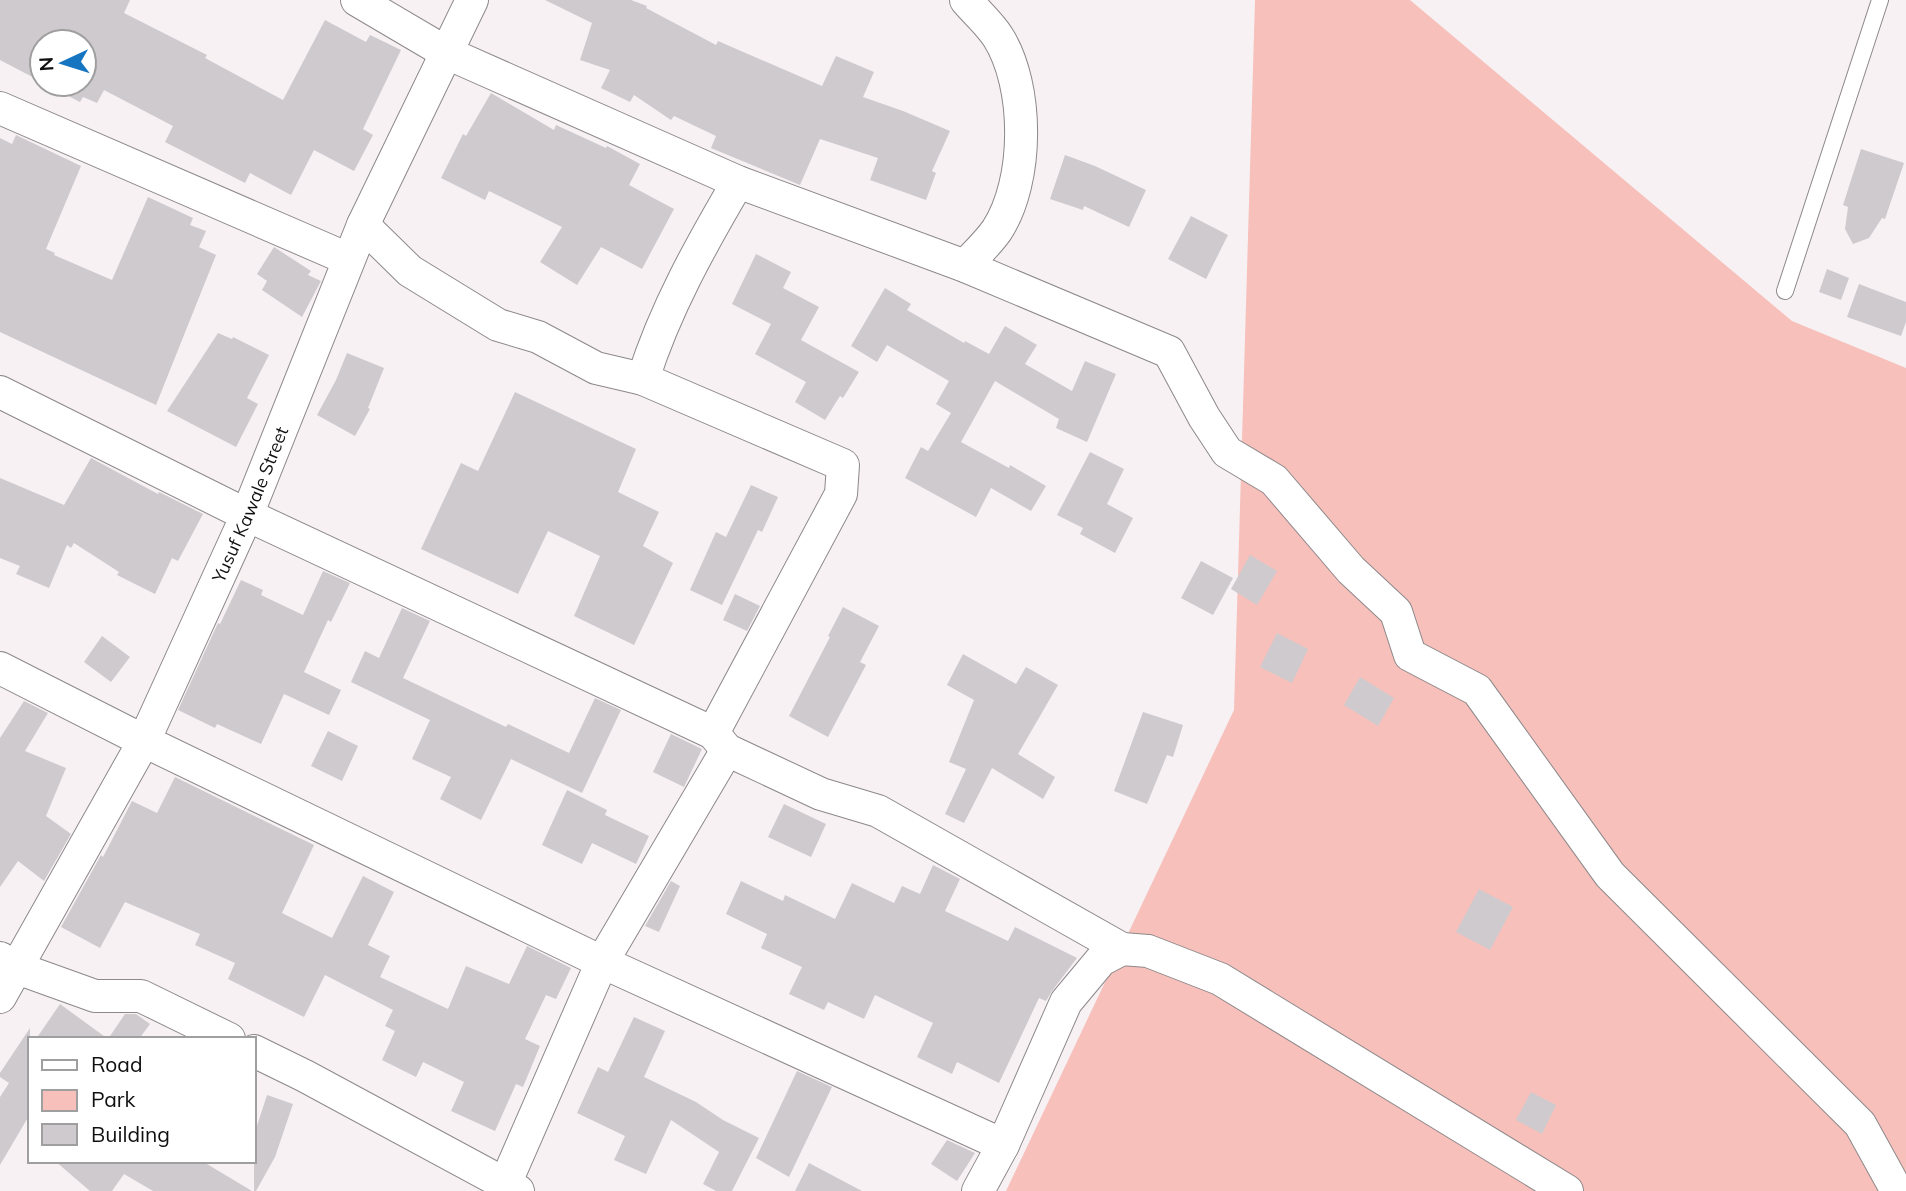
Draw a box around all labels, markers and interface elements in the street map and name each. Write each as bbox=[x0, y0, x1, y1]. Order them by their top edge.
north arrow bbox=[28, 28, 98, 98]
text: N bbox=[34, 56, 59, 72]
street label: Yusuf Kawale Street bbox=[206, 423, 293, 587]
legend bbox=[28, 1037, 256, 1163]
text: Road bbox=[91, 1051, 142, 1077]
text: Park bbox=[91, 1086, 135, 1112]
text: Building bbox=[91, 1121, 170, 1147]

